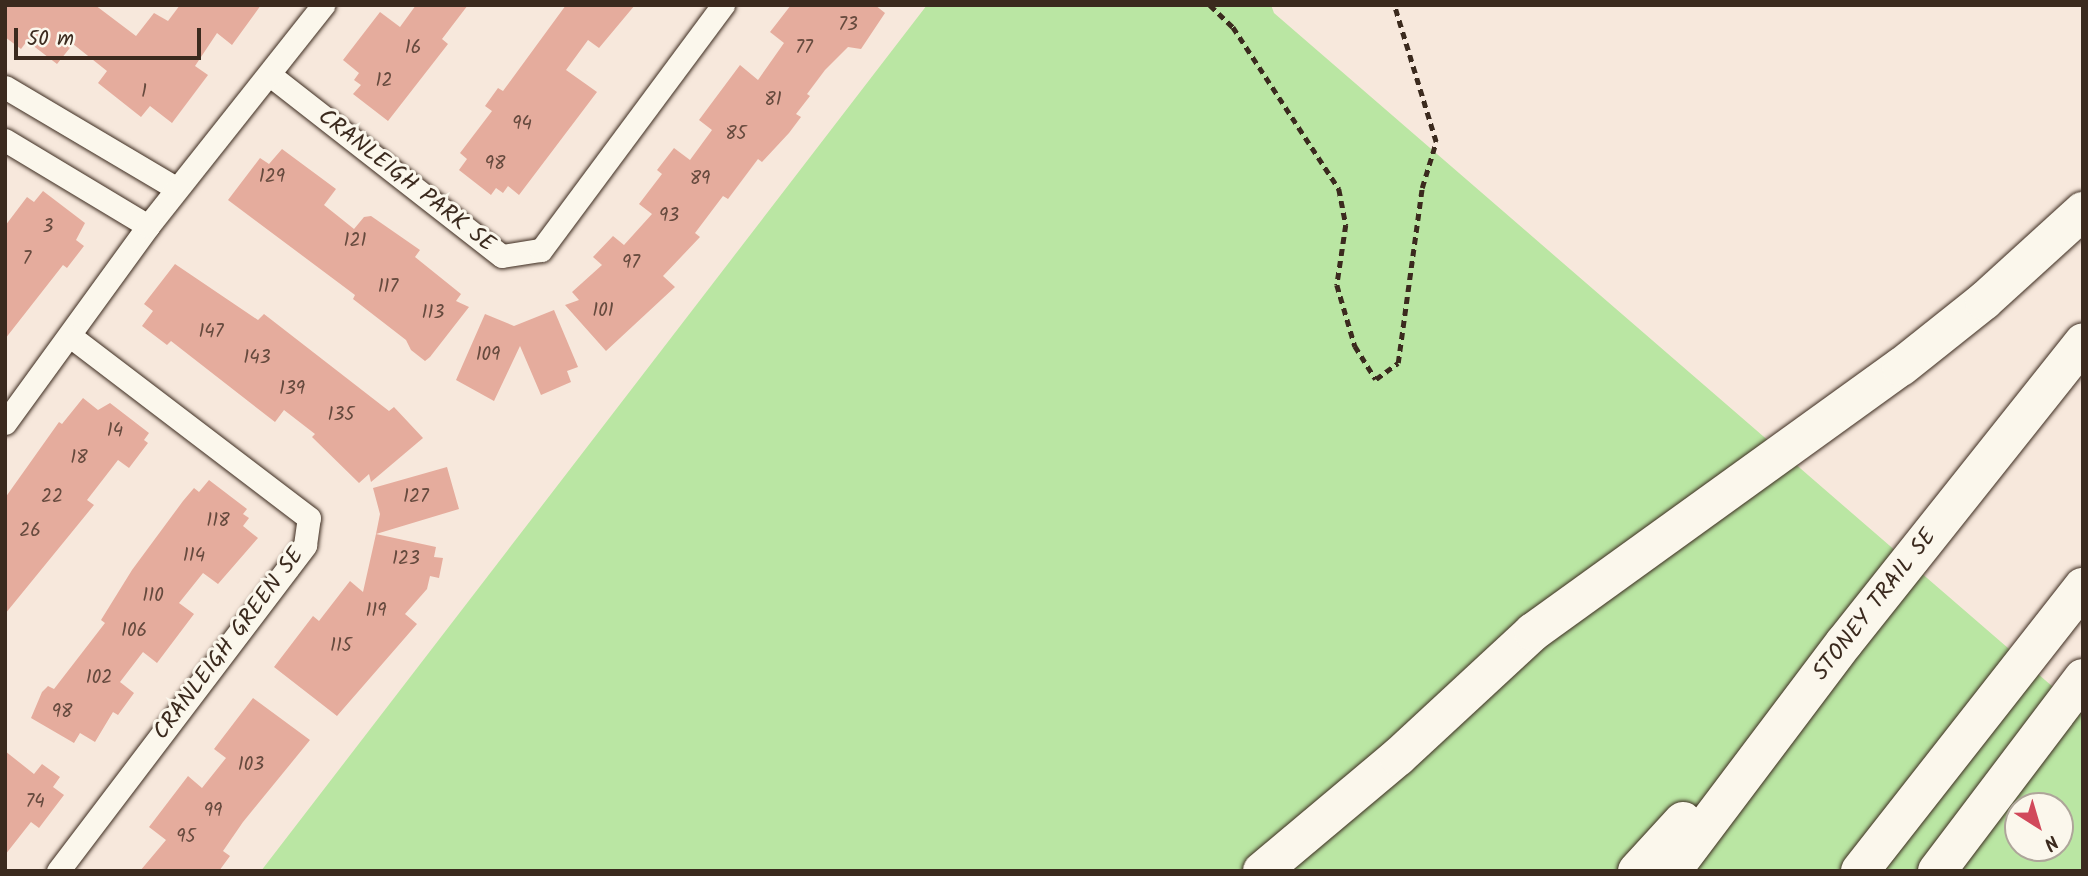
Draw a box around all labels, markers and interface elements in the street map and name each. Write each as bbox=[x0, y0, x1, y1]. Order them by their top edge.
scale bar bbox=[18, 14, 205, 58]
house number: 73 bbox=[838, 15, 858, 37]
text: 50 m bbox=[27, 23, 74, 56]
house number: 16 bbox=[405, 38, 421, 60]
house number: 77 bbox=[795, 38, 813, 60]
house number: 12 bbox=[375, 71, 393, 93]
house number: 1 bbox=[141, 82, 147, 104]
house number: 81 bbox=[764, 90, 782, 112]
street label: CRANLEIGH PARK SE bbox=[312, 103, 500, 259]
house number: 94 bbox=[512, 114, 532, 136]
house number: 85 bbox=[725, 124, 747, 146]
house number: 98 bbox=[485, 154, 505, 176]
house number: 129 bbox=[259, 167, 285, 189]
house number: 89 bbox=[690, 169, 710, 191]
house number: 93 bbox=[659, 206, 679, 228]
house number: 3 bbox=[43, 217, 53, 239]
house number: 121 bbox=[344, 231, 366, 253]
house number: 7 bbox=[23, 249, 31, 271]
house number: 97 bbox=[622, 253, 640, 275]
house number: 117 bbox=[378, 277, 398, 299]
house number: 101 bbox=[592, 301, 614, 323]
house number: 113 bbox=[422, 303, 444, 325]
house number: 147 bbox=[198, 322, 224, 344]
house number: 109 bbox=[476, 345, 500, 367]
house number: 143 bbox=[243, 348, 271, 370]
house number: 139 bbox=[279, 379, 305, 401]
house number: 135 bbox=[327, 405, 355, 427]
house number: 14 bbox=[107, 421, 123, 443]
house number: 18 bbox=[70, 448, 88, 470]
house number: 22 bbox=[41, 487, 63, 509]
house number: 127 bbox=[403, 487, 429, 509]
house number: 118 bbox=[206, 511, 230, 533]
house number: 26 bbox=[19, 521, 41, 543]
street label: STONEY TRAIL SE bbox=[1807, 524, 1943, 686]
street label: CRANLEIGH GREEN SE bbox=[148, 542, 310, 746]
house number: 114 bbox=[183, 546, 205, 568]
house number: 123 bbox=[392, 549, 420, 571]
house number: 110 bbox=[142, 586, 164, 608]
house number: 119 bbox=[365, 601, 387, 623]
house number: 106 bbox=[121, 621, 147, 643]
house number: 115 bbox=[330, 636, 352, 658]
house number: 102 bbox=[86, 668, 112, 690]
house number: 98 bbox=[52, 702, 72, 724]
house number: 103 bbox=[238, 755, 264, 777]
house number: 74 bbox=[25, 792, 45, 814]
north arrow bbox=[2004, 792, 2074, 862]
house number: 99 bbox=[204, 801, 222, 823]
house number: 95 bbox=[176, 827, 196, 849]
text: N bbox=[2037, 827, 2064, 858]

